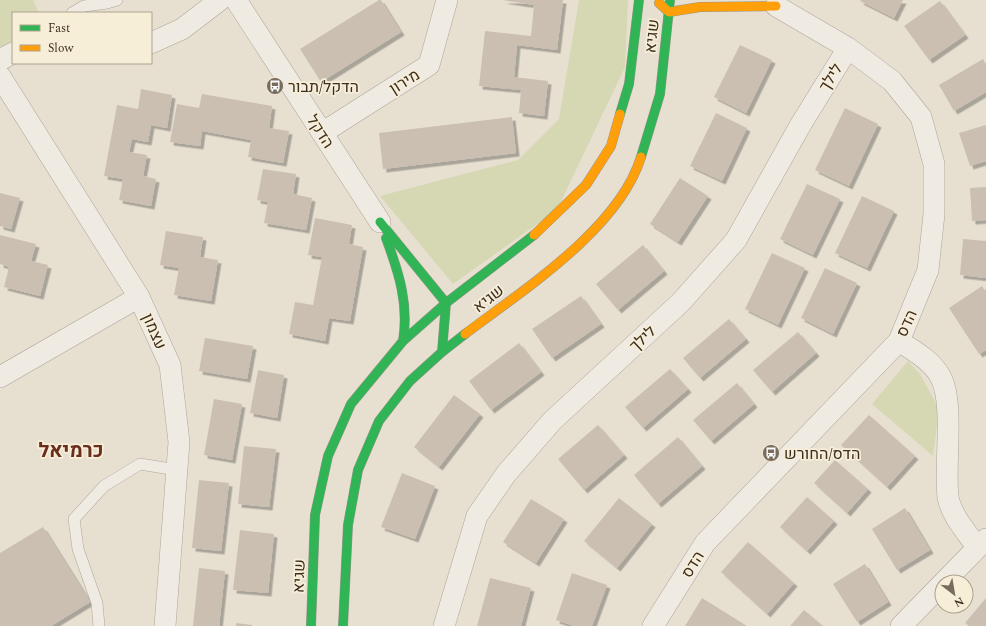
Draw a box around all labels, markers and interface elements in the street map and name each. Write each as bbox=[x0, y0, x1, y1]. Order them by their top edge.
legend bbox=[12, 12, 152, 64]
street label: שגיא bbox=[638, 18, 666, 54]
text: Fast bbox=[48, 19, 70, 38]
text: Slow bbox=[48, 39, 74, 58]
street label: לילך bbox=[813, 59, 849, 96]
street label: מירון bbox=[385, 63, 425, 101]
place label: הדקל/תבור bbox=[288, 75, 359, 99]
bus stop icon: הדקל/תבור bbox=[265, 76, 285, 96]
street label: הדקל bbox=[300, 110, 340, 153]
street label: שגיא bbox=[468, 279, 509, 319]
street label: הדס bbox=[890, 306, 924, 341]
street label: עצמון bbox=[136, 309, 173, 353]
street label: לילך bbox=[624, 320, 662, 357]
district label: כרמיאל bbox=[38, 436, 104, 466]
place label: הדס/החורש bbox=[784, 442, 860, 466]
bus stop icon: הדס/החורש bbox=[761, 443, 781, 463]
street label: הדס bbox=[675, 546, 710, 583]
street label: שגיא bbox=[286, 559, 312, 593]
north arrow bbox=[934, 574, 974, 614]
text: N bbox=[951, 593, 967, 612]

